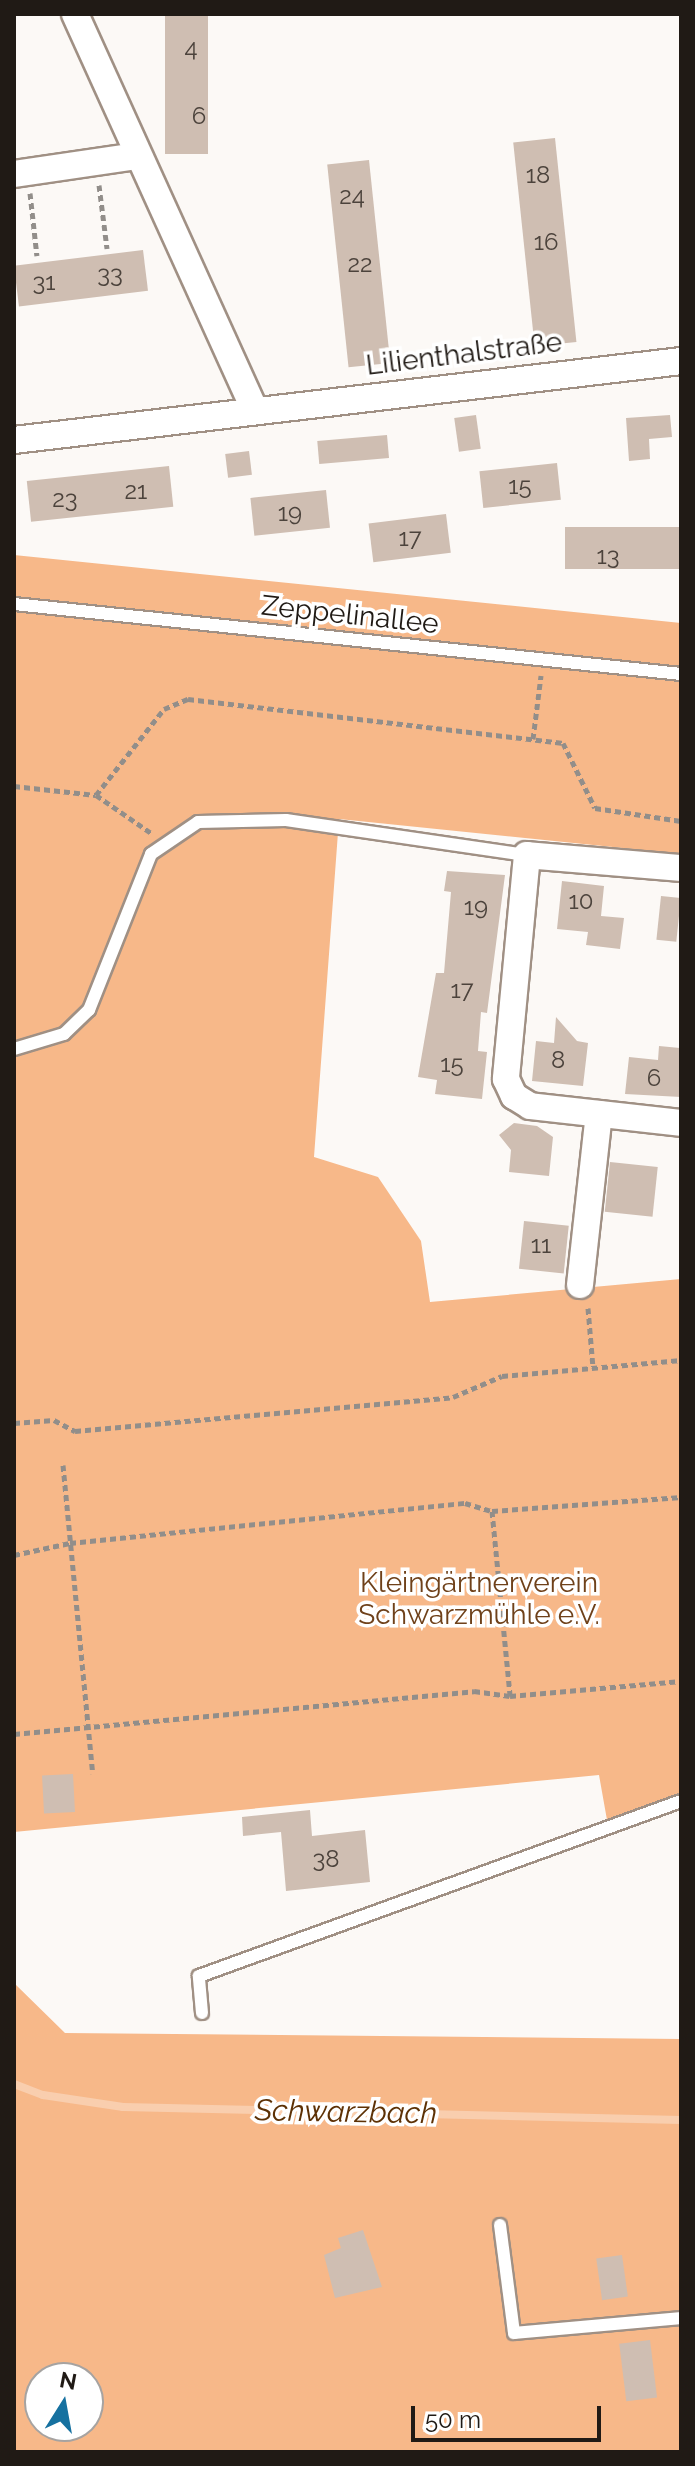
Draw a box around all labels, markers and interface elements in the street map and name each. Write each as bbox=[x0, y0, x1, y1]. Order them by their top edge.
house number: 4 bbox=[184, 34, 198, 62]
house number: 6 bbox=[192, 102, 206, 130]
house number: 18 bbox=[526, 161, 550, 189]
house number: 24 bbox=[339, 182, 365, 210]
house number: 16 bbox=[534, 228, 558, 256]
house number: 22 bbox=[347, 250, 373, 278]
house number: 33 bbox=[97, 260, 123, 288]
house number: 31 bbox=[32, 268, 56, 296]
street label: Lilienthalstraße bbox=[364, 325, 564, 383]
house number: 15 bbox=[508, 472, 532, 500]
house number: 21 bbox=[125, 477, 147, 505]
house number: 23 bbox=[52, 485, 78, 513]
house number: 19 bbox=[278, 499, 302, 527]
house number: 17 bbox=[399, 524, 421, 552]
house number: 13 bbox=[596, 542, 620, 570]
street label: Zeppelinallee bbox=[260, 589, 440, 641]
house number: 10 bbox=[569, 887, 593, 915]
house number: 19 bbox=[464, 893, 488, 921]
house number: 17 bbox=[451, 976, 473, 1004]
house number: 8 bbox=[551, 1046, 565, 1074]
house number: 15 bbox=[440, 1050, 464, 1078]
house number: 6 bbox=[647, 1064, 661, 1092]
house number: 11 bbox=[531, 1231, 551, 1259]
park label: Kleingärtnerverein Schwarzmühle e.V. bbox=[358, 1566, 600, 1632]
house number: 38 bbox=[312, 1845, 340, 1873]
water label: Schwarzbach bbox=[254, 2092, 438, 2132]
north arrow bbox=[24, 2362, 104, 2442]
text: N bbox=[57, 2366, 79, 2395]
scale bar bbox=[415, 2390, 605, 2440]
text: 50 m bbox=[425, 2405, 481, 2434]

